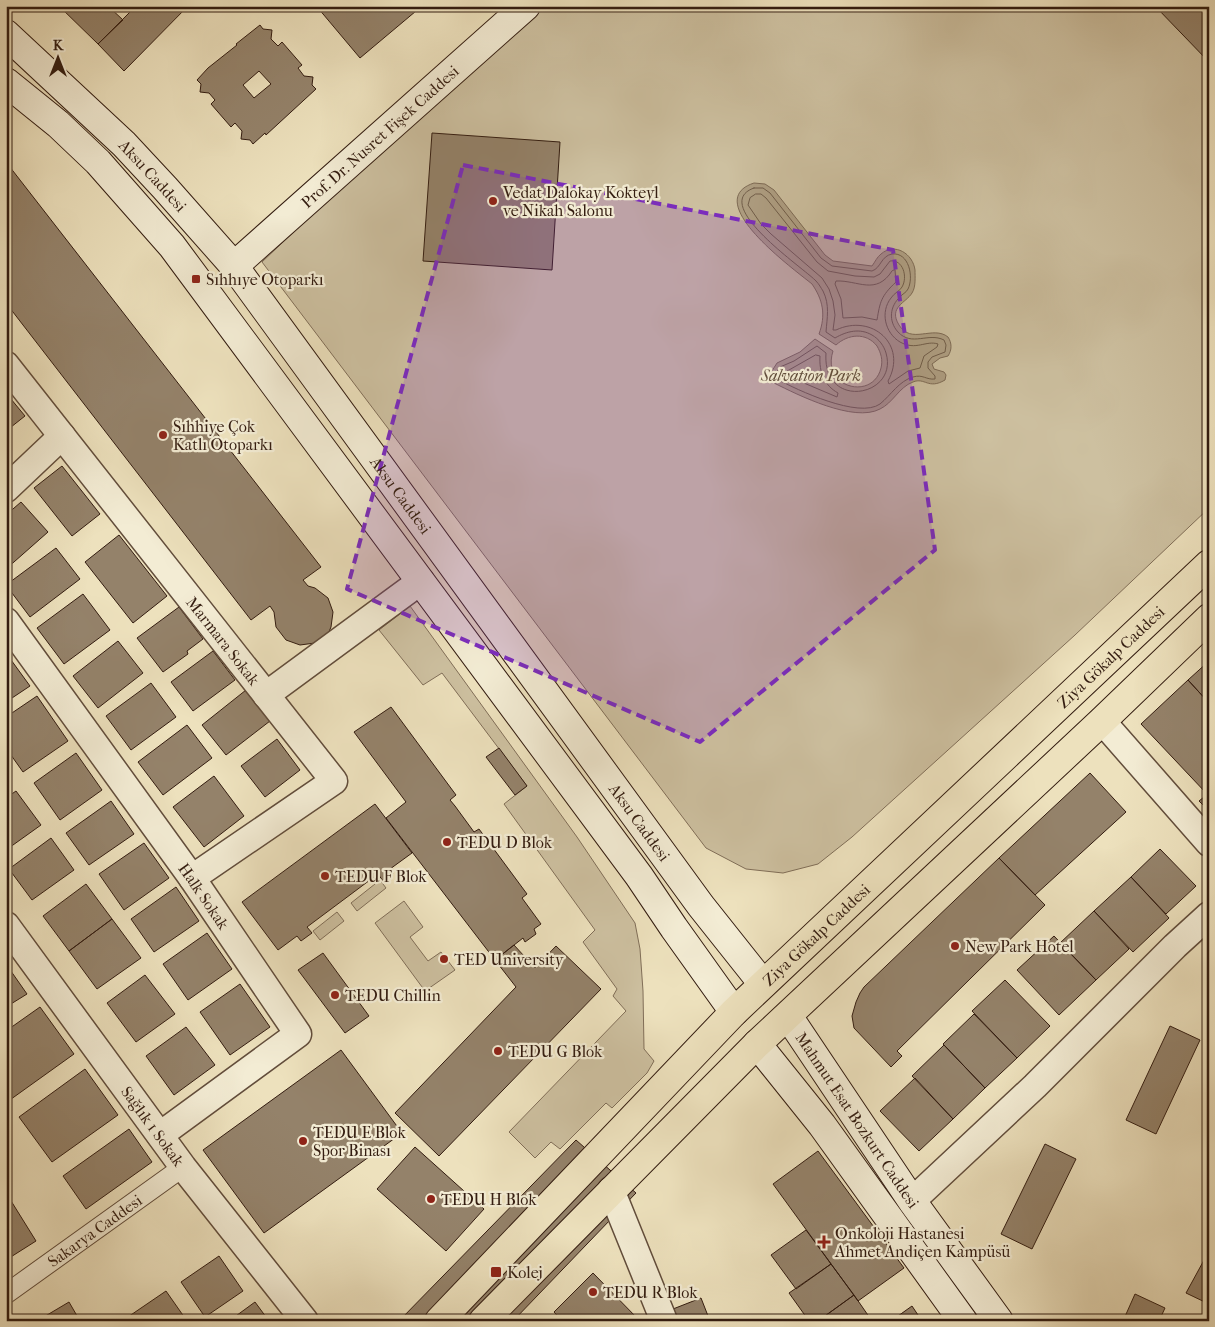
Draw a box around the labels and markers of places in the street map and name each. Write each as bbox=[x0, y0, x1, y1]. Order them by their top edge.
place label: Vedat Dalokay Kokteyl ve Nikah Salonu bbox=[502, 183, 659, 220]
marker: Vedat Dalokay Kokteyl ve Nikah Salonu bbox=[487, 195, 499, 207]
place label: Sıhhıye Otoparkı bbox=[206, 270, 324, 289]
marker: Sıhhıye Otoparkı bbox=[190, 273, 202, 285]
place label: Sıhhiye Çok Katlı Otoparkı bbox=[173, 417, 273, 454]
marker: Sıhhiye Çok Katlı Otoparkı bbox=[157, 429, 169, 441]
place label: TEDU D Blok bbox=[457, 833, 553, 852]
marker: TEDU D Blok bbox=[441, 836, 453, 848]
place label: TEDU F Blok bbox=[335, 867, 427, 886]
marker: TEDU F Blok bbox=[319, 870, 331, 882]
place label: New Park Hotel bbox=[965, 937, 1074, 956]
marker: New Park Hotel bbox=[949, 940, 961, 952]
place label: TED University bbox=[454, 950, 564, 969]
marker: TED University bbox=[438, 953, 450, 965]
place label: TEDU Chillin bbox=[345, 986, 442, 1005]
marker: TEDU Chillin bbox=[329, 989, 341, 1001]
place label: TEDU G Blok bbox=[508, 1042, 603, 1061]
marker: TEDU G Blok bbox=[492, 1045, 504, 1057]
place label: TEDU E Blok Spor Binası bbox=[313, 1123, 406, 1160]
marker: TEDU E Blok Spor Binası bbox=[297, 1135, 309, 1147]
place label: TEDU H Blok bbox=[441, 1190, 537, 1209]
marker: TEDU H Blok bbox=[425, 1193, 437, 1205]
place label: Onkoloji Hastanesi Ahmet Andiçen Kampüsü bbox=[834, 1224, 1010, 1261]
marker: Onkoloji Hastanesi Ahmet Andiçen Kampüsü bbox=[817, 1235, 831, 1249]
place label: Kolej bbox=[507, 1263, 543, 1282]
marker: Kolej bbox=[489, 1265, 503, 1279]
place label: TEDU R Blok bbox=[603, 1283, 698, 1302]
marker: TEDU R Blok bbox=[587, 1286, 599, 1298]

